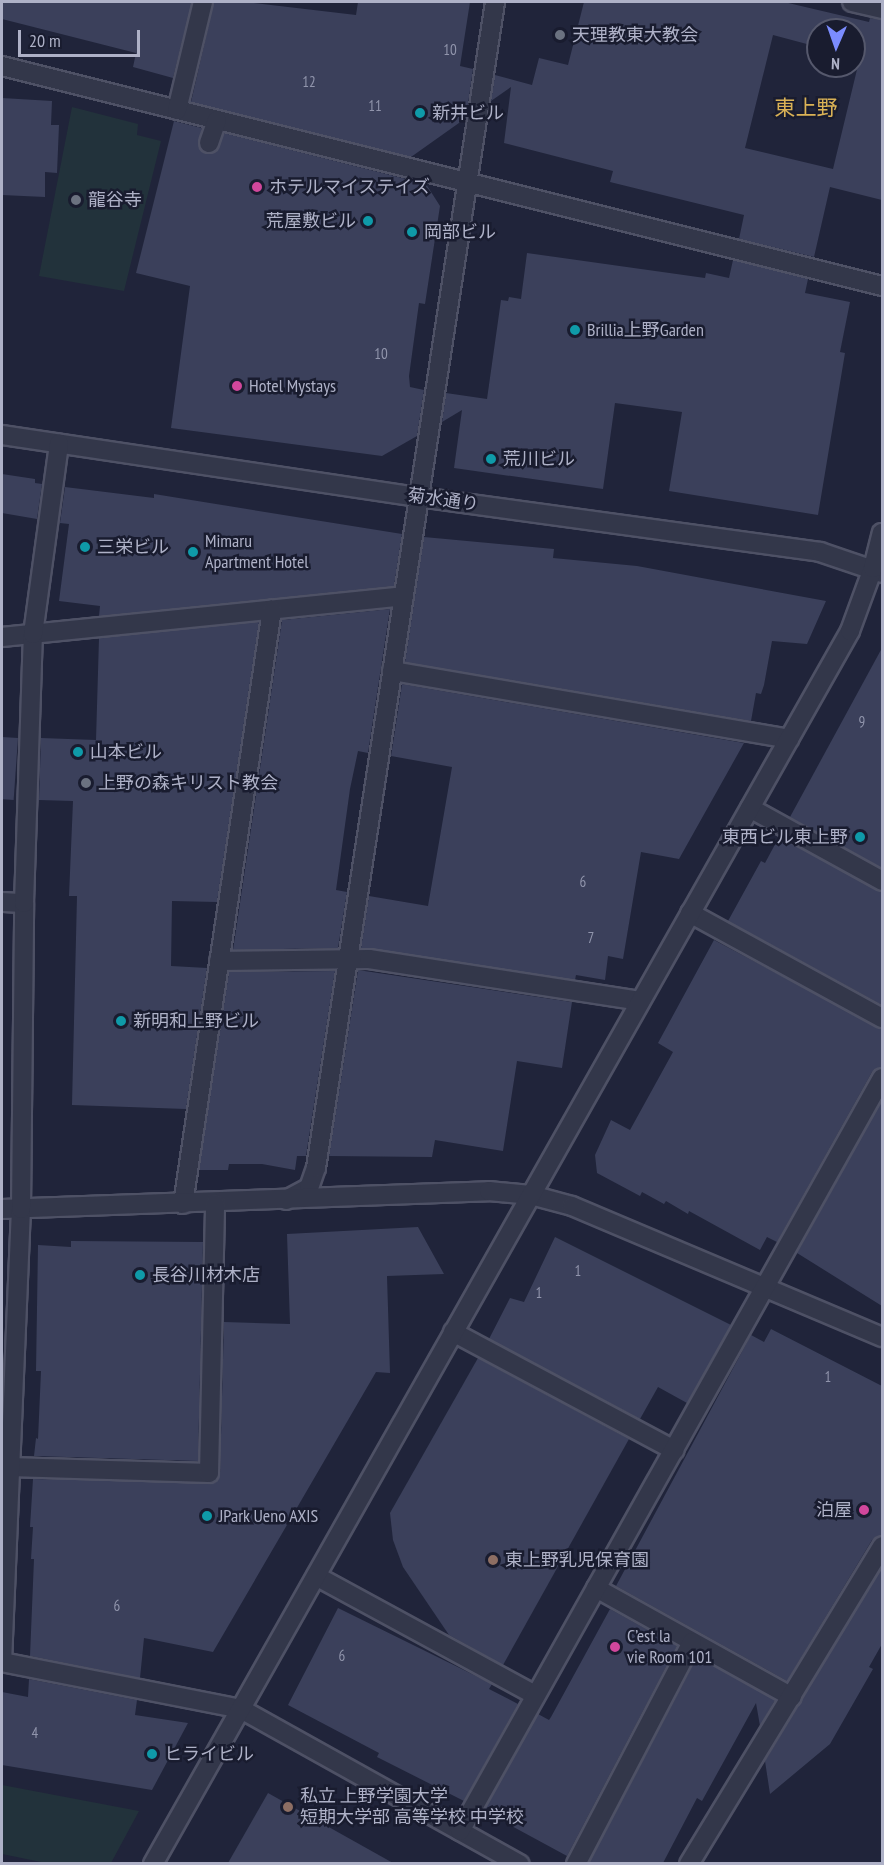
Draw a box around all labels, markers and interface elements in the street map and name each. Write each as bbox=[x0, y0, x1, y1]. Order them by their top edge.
scale bar bbox=[21, 18, 142, 56]
north arrow bbox=[806, 18, 866, 78]
place label: 天理教東大教会 bbox=[572, 24, 698, 46]
marker: 天理教東大教会 bbox=[553, 28, 567, 42]
text: 20 m bbox=[29, 29, 61, 52]
house number: 10 bbox=[443, 41, 457, 59]
text: N bbox=[831, 54, 840, 74]
house number: 12 bbox=[302, 73, 316, 91]
district label: 東上野 bbox=[775, 95, 837, 121]
house number: 11 bbox=[368, 97, 382, 115]
place label: 新井ビル bbox=[432, 102, 504, 124]
marker: 新井ビル bbox=[413, 106, 427, 120]
place label: ホテルマイステイズ bbox=[269, 176, 431, 198]
marker: ホテルマイステイズ bbox=[250, 180, 264, 194]
place label: 龍谷寺 bbox=[88, 189, 142, 211]
marker: 龍谷寺 bbox=[69, 193, 83, 207]
place label: 荒屋敷ビル bbox=[266, 210, 356, 232]
marker: 荒屋敷ビル bbox=[361, 214, 375, 228]
place label: 岡部ビル bbox=[424, 221, 496, 243]
marker: 岡部ビル bbox=[405, 225, 419, 239]
place label: Brillia上野Garden bbox=[587, 319, 704, 341]
marker: Brillia上野Garden bbox=[568, 323, 582, 337]
house number: 10 bbox=[374, 345, 388, 363]
place label: Hotel Mystays bbox=[249, 375, 336, 397]
marker: Hotel Mystays bbox=[230, 379, 244, 393]
place label: 荒川ビル bbox=[503, 448, 575, 470]
marker: 荒川ビル bbox=[484, 452, 498, 466]
street label: 菊水通り bbox=[406, 484, 480, 516]
place label: Mimaru Apartment Hotel bbox=[205, 531, 309, 574]
place label: 三栄ビル bbox=[97, 536, 169, 558]
marker: 三栄ビル bbox=[78, 540, 92, 554]
marker: Mimaru Apartment Hotel bbox=[186, 545, 200, 559]
house number: 9 bbox=[859, 713, 865, 731]
place label: 山本ビル bbox=[90, 741, 162, 763]
marker: 山本ビル bbox=[71, 745, 85, 759]
place label: 上野の森キリスト教会 bbox=[98, 772, 278, 794]
marker: 上野の森キリスト教会 bbox=[79, 776, 93, 790]
place label: 東西ビル東上野 bbox=[722, 826, 848, 848]
marker: 東西ビル東上野 bbox=[853, 830, 867, 844]
house number: 6 bbox=[580, 873, 586, 891]
house number: 7 bbox=[588, 929, 594, 947]
place label: 新明和上野ビル bbox=[133, 1010, 259, 1032]
marker: 新明和上野ビル bbox=[114, 1014, 128, 1028]
house number: 1 bbox=[575, 1262, 581, 1280]
place label: 長谷川材木店 bbox=[152, 1264, 260, 1286]
marker: 長谷川材木店 bbox=[133, 1268, 147, 1282]
house number: 1 bbox=[536, 1284, 542, 1302]
house number: 1 bbox=[825, 1368, 831, 1386]
place label: 泊屋 bbox=[816, 1499, 852, 1521]
marker: 泊屋 bbox=[857, 1503, 871, 1517]
place label: JPark Ueno AXIS bbox=[219, 1505, 319, 1527]
marker: JPark Ueno AXIS bbox=[200, 1509, 214, 1523]
place label: 東上野乳児保育園 bbox=[505, 1549, 649, 1571]
marker: 東上野乳児保育園 bbox=[486, 1553, 500, 1567]
house number: 6 bbox=[114, 1597, 120, 1615]
place label: C’est la vie Room 101 bbox=[627, 1626, 712, 1668]
marker: C’est la vie Room 101 bbox=[608, 1640, 622, 1654]
house number: 6 bbox=[339, 1647, 345, 1665]
house number: 4 bbox=[32, 1724, 38, 1742]
place label: ヒライビル bbox=[164, 1743, 254, 1765]
marker: ヒライビル bbox=[145, 1747, 159, 1761]
place label: 私立 上野学園大学 短期大学部 高等学校 中学校 bbox=[300, 1786, 524, 1828]
marker: 私立 上野学園大学 短期大学部 高等学校 中学校 bbox=[281, 1800, 295, 1814]

